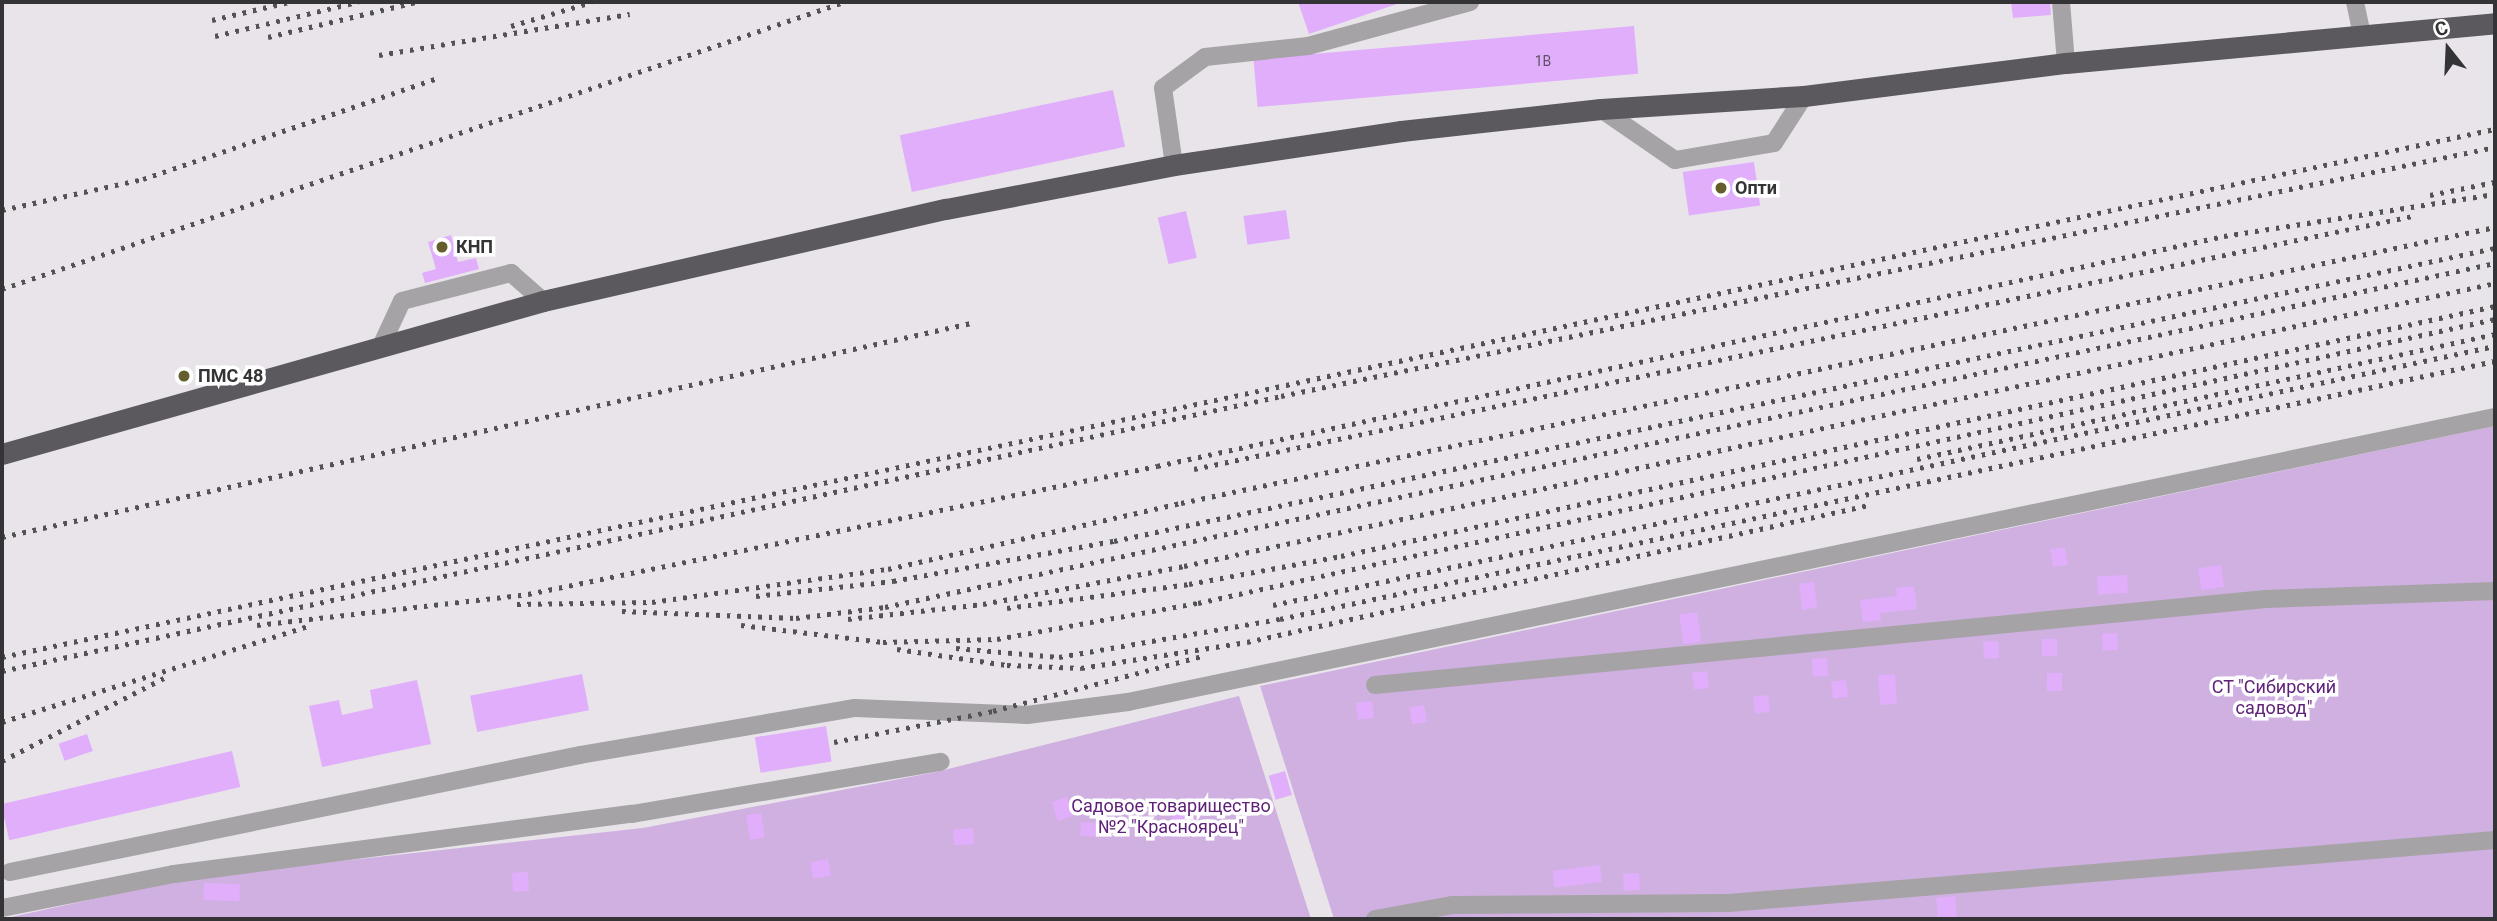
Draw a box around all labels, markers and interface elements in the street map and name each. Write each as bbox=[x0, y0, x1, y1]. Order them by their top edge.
north arrow bbox=[2413, 14, 2483, 84]
text: С bbox=[2432, 16, 2451, 41]
house number: 1В bbox=[1535, 53, 1551, 69]
place label: Опти bbox=[1735, 177, 1777, 199]
marker: Опти bbox=[1713, 180, 1729, 196]
place label: КНП bbox=[456, 236, 493, 258]
marker: КНП bbox=[434, 239, 450, 255]
place label: ПМС 48 bbox=[198, 365, 263, 387]
marker: ПМС 48 bbox=[176, 368, 192, 384]
park label: СТ "Сибирский садовод" bbox=[2212, 677, 2336, 720]
park label: Садовое товарищество №2 "Красноярец" bbox=[1071, 796, 1271, 838]

